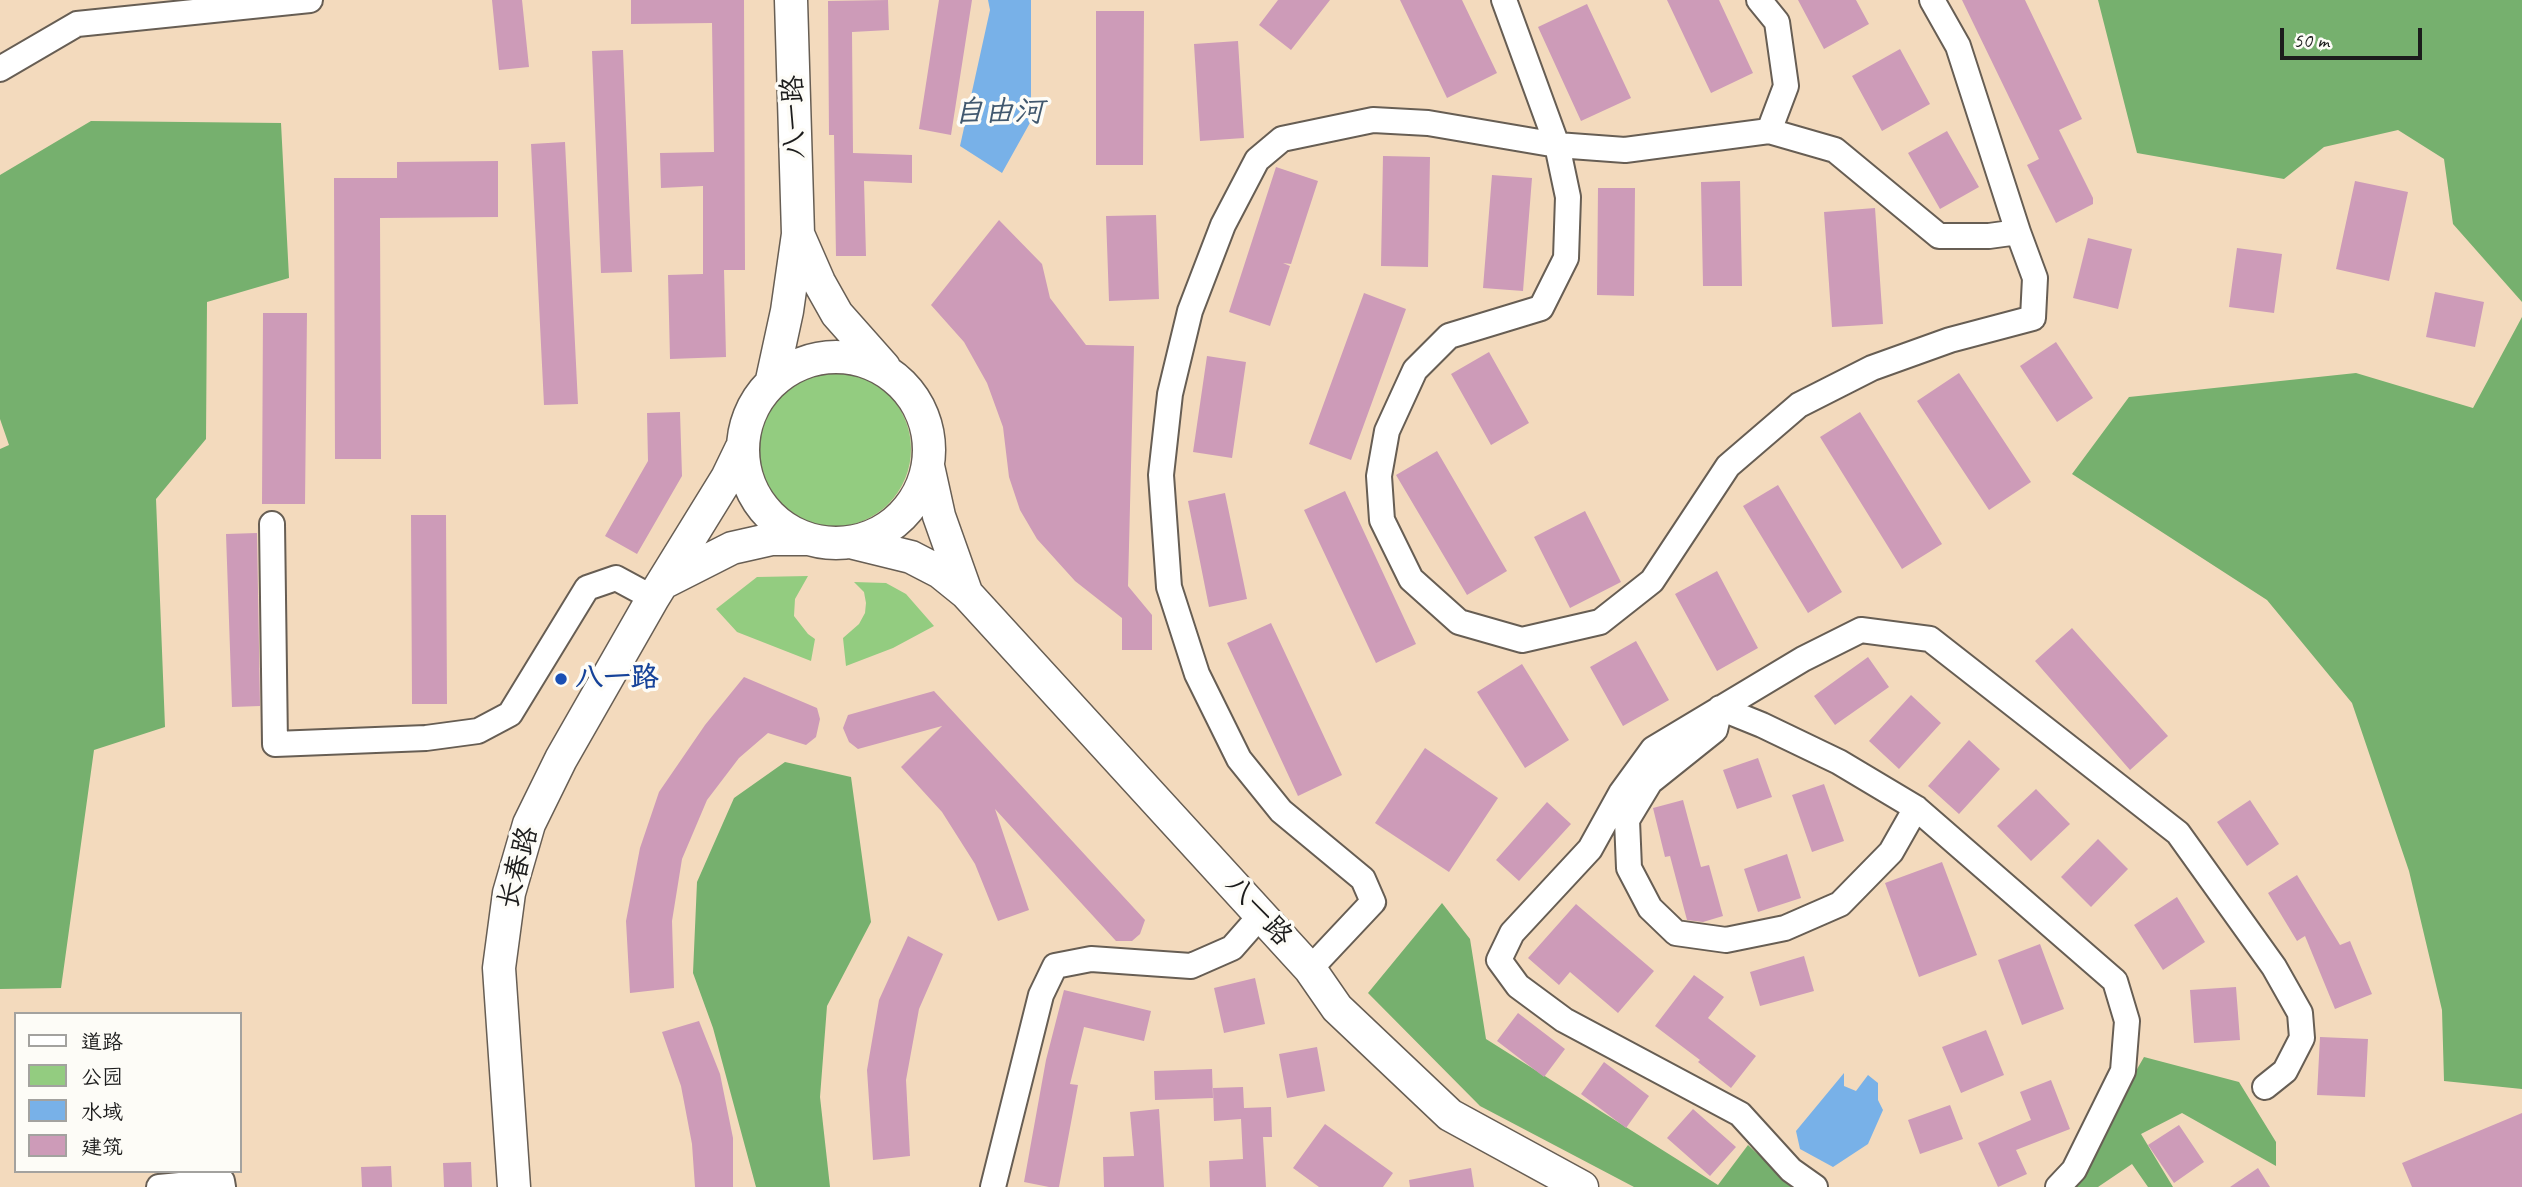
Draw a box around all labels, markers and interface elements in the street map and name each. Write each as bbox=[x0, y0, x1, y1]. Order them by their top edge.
scale bar bbox=[2284, 14, 2426, 58]
text: 50 m bbox=[2293, 27, 2329, 53]
street label: 八一路 bbox=[777, 74, 813, 160]
water label: 自由河 bbox=[954, 95, 1044, 131]
place label: 八一路 bbox=[575, 662, 659, 696]
marker: 八一路 bbox=[553, 671, 569, 687]
street label: 长春路 bbox=[492, 823, 546, 913]
street label: 八一路 bbox=[1217, 869, 1299, 953]
legend bbox=[14, 1012, 242, 1173]
text: 道路 bbox=[81, 1029, 123, 1055]
text: 公园 bbox=[81, 1064, 123, 1090]
text: 水域 bbox=[81, 1099, 123, 1125]
text: 建筑 bbox=[81, 1134, 123, 1160]

